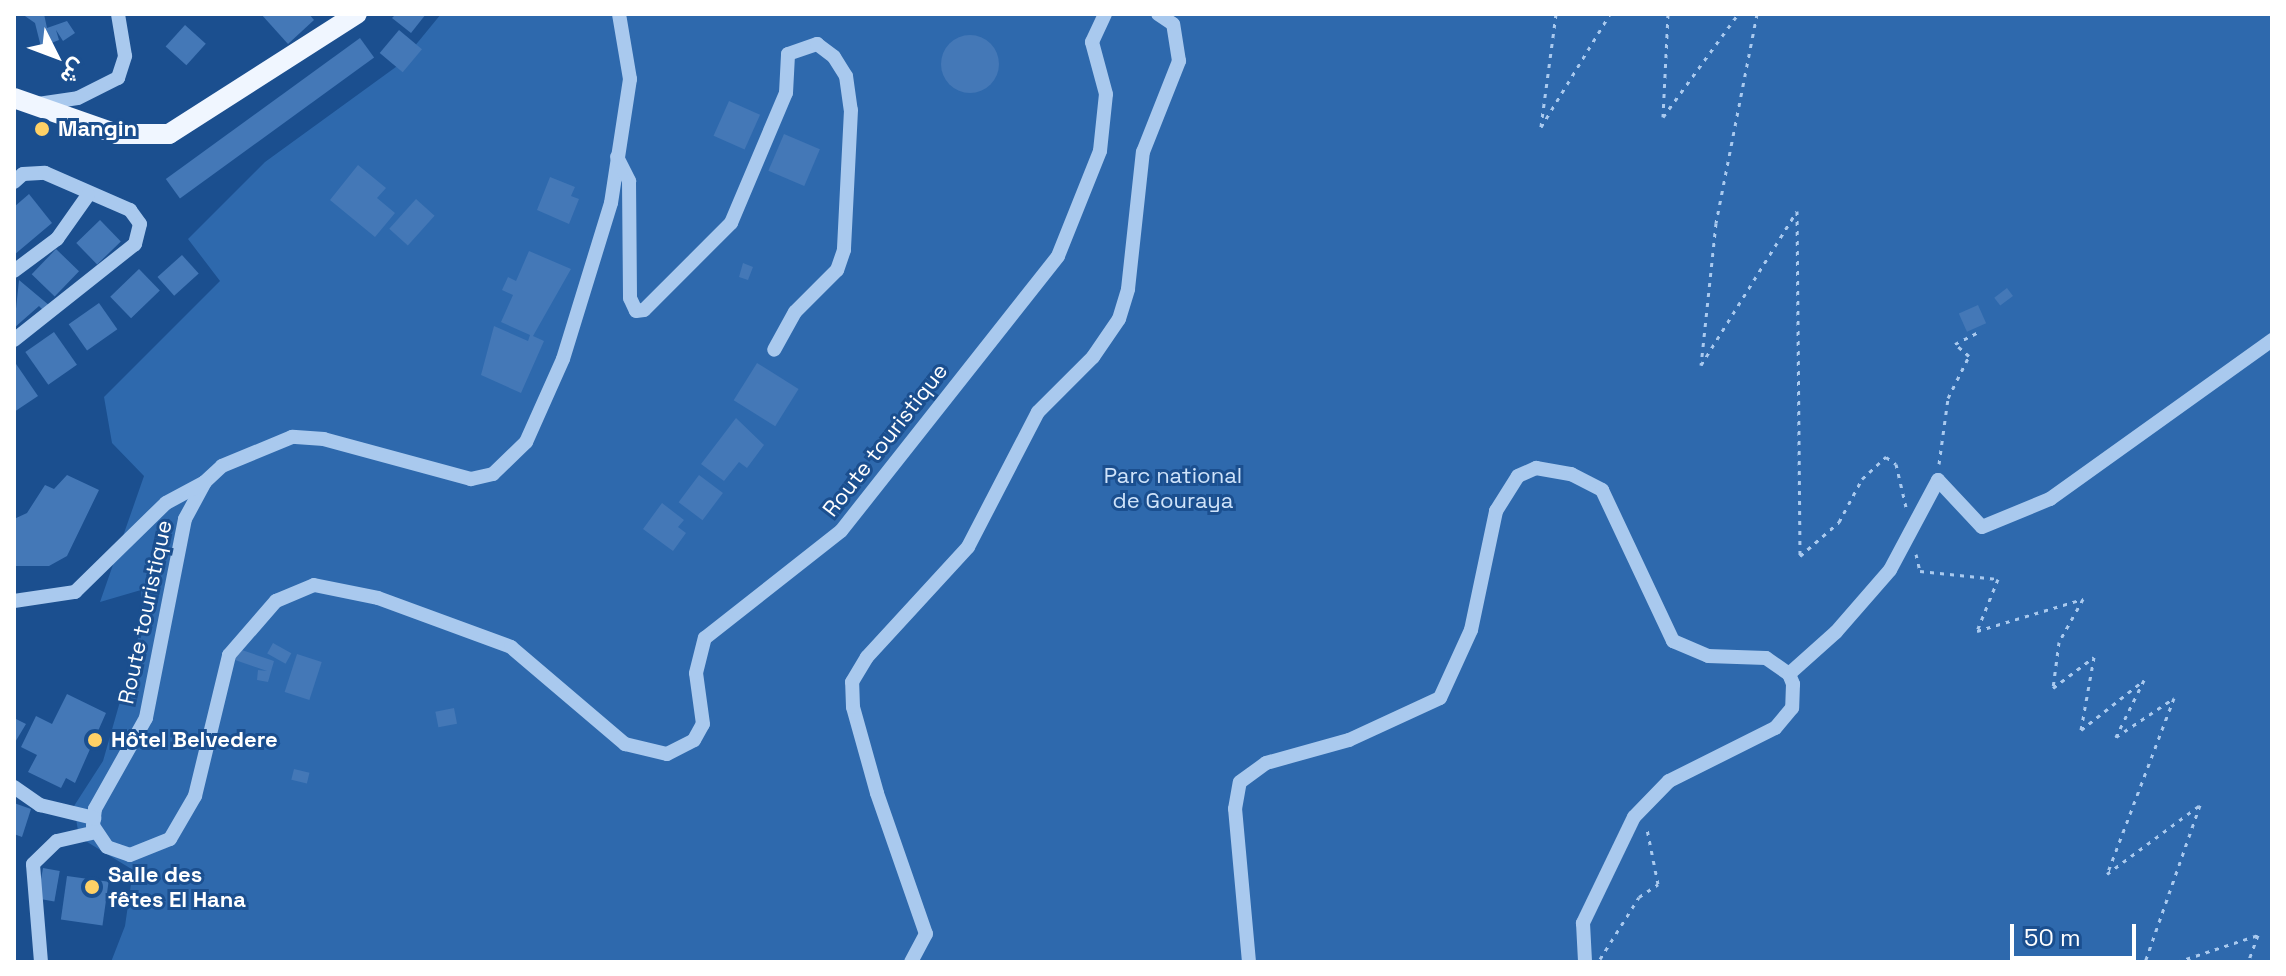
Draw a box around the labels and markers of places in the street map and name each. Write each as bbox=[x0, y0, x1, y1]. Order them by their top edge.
place label: Mangin bbox=[58, 116, 137, 142]
marker: Mangin bbox=[33, 120, 51, 138]
place label: Hôtel Belvedere bbox=[111, 727, 278, 753]
marker: Hôtel Belvedere bbox=[86, 731, 104, 749]
place label: Salle des fêtes El Hana bbox=[108, 861, 246, 912]
marker: Salle des fêtes El Hana bbox=[83, 878, 101, 896]

